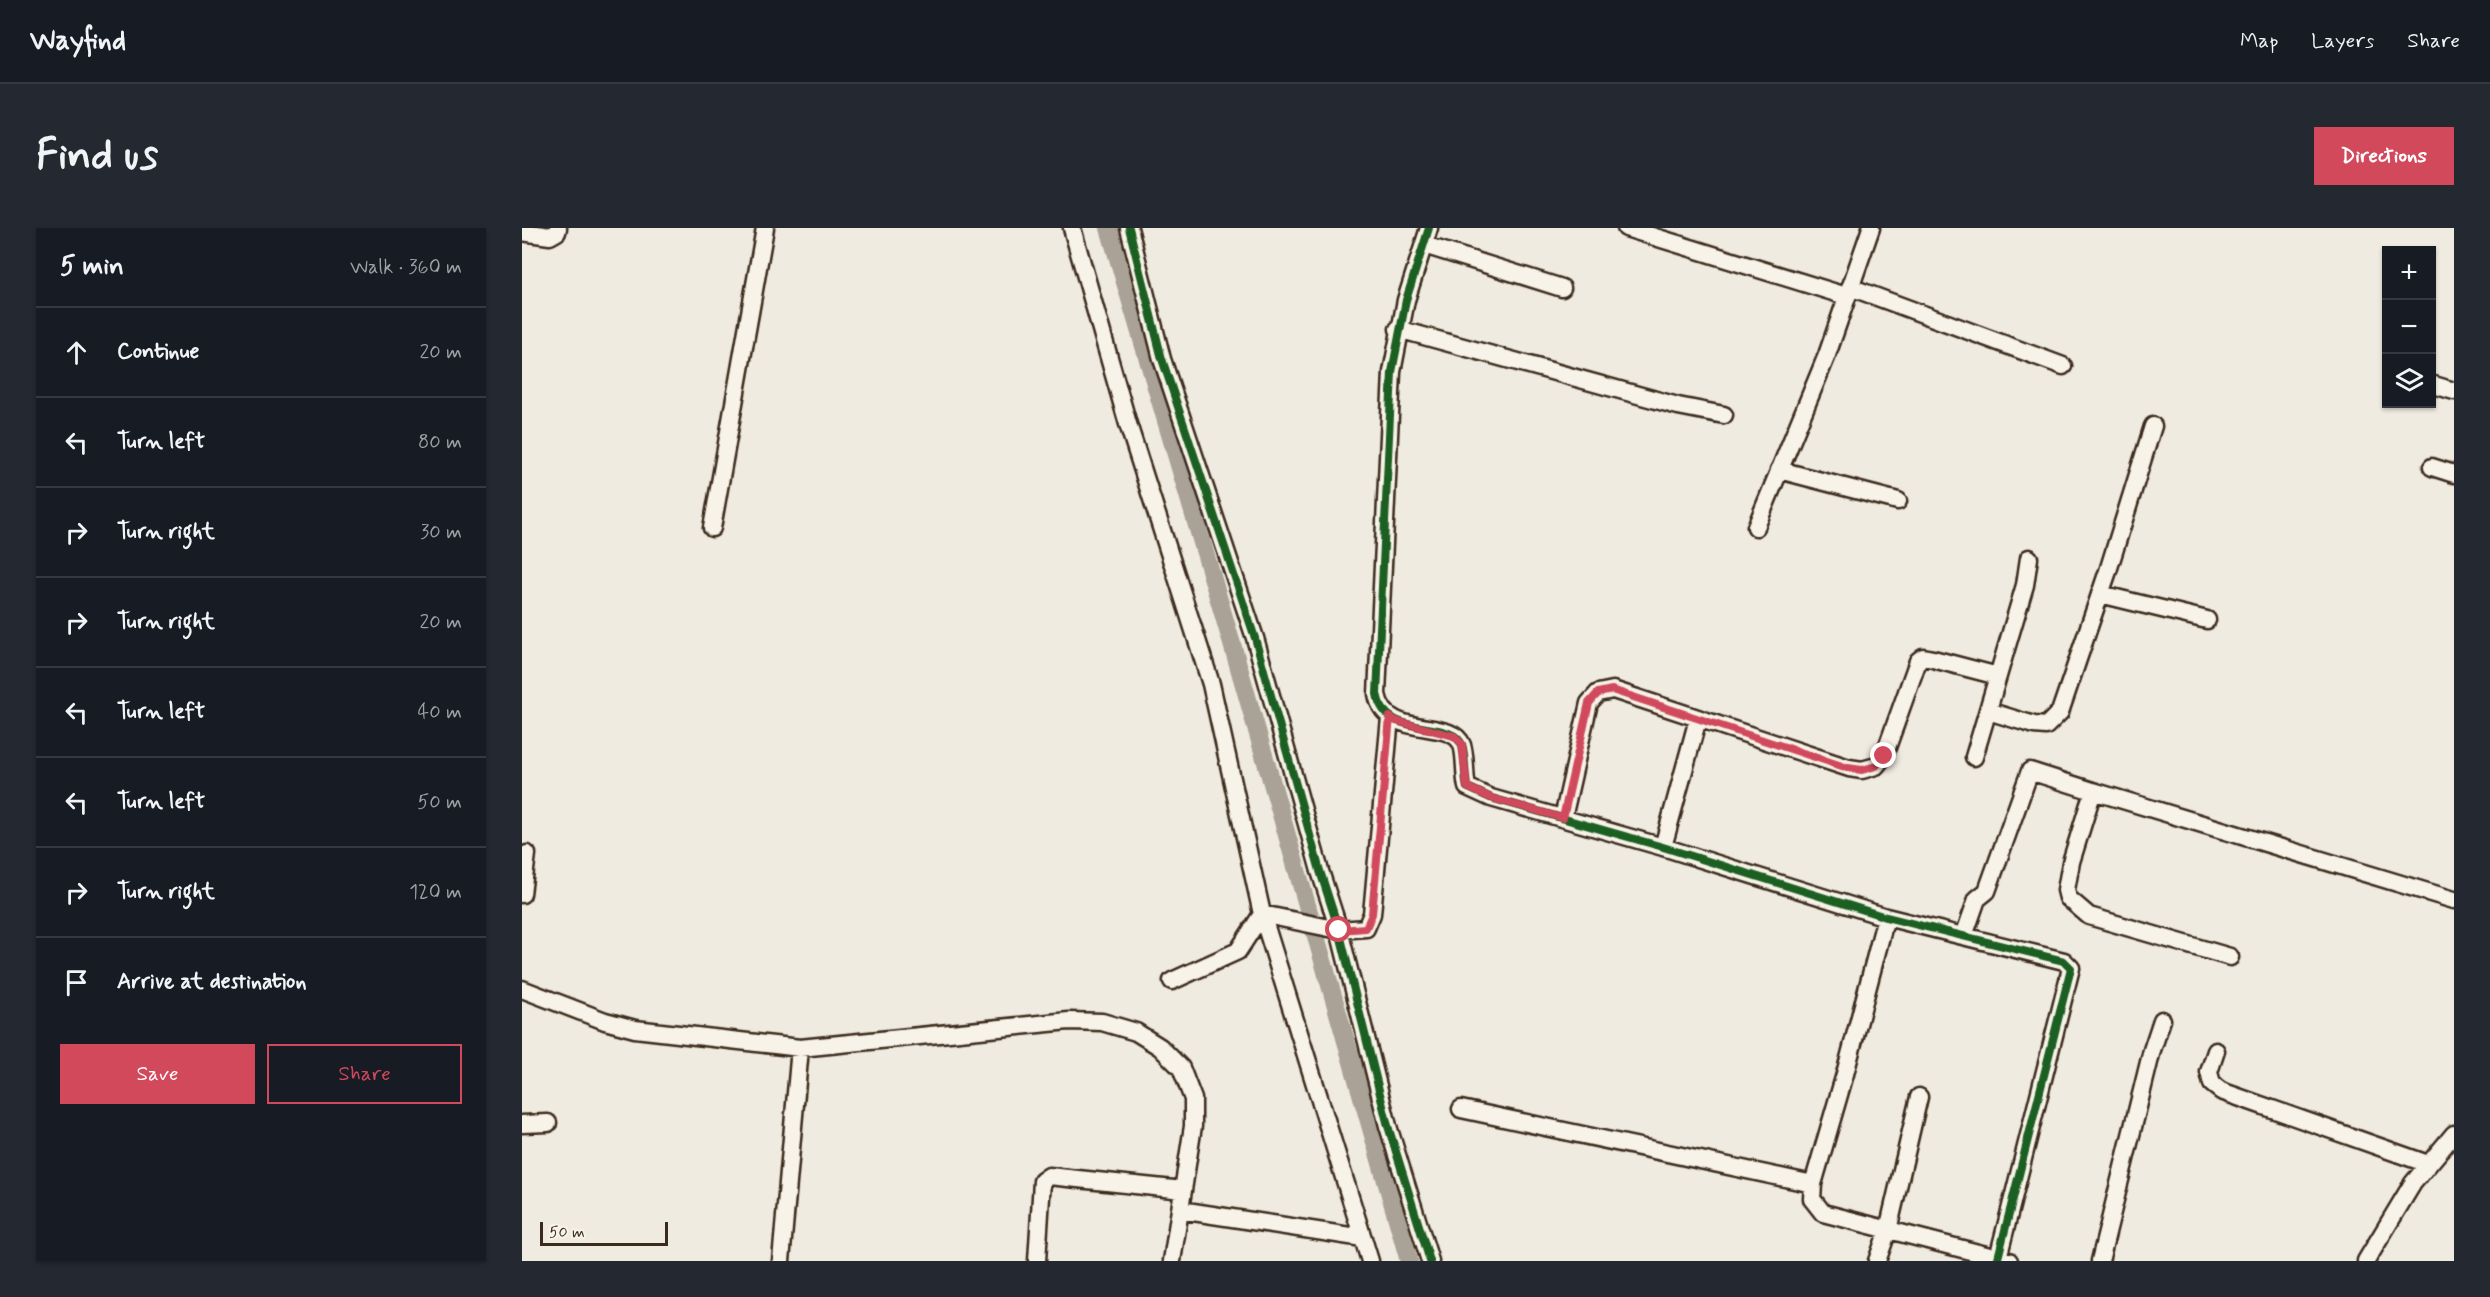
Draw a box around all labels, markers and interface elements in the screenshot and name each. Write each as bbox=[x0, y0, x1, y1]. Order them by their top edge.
text: Wayfind bbox=[30, 23, 126, 60]
text: Map bbox=[2240, 27, 2278, 55]
text: Layers bbox=[2311, 27, 2374, 55]
text: Share bbox=[2407, 27, 2460, 55]
button: Directions bbox=[2314, 127, 2454, 185]
text: Find us bbox=[36, 129, 158, 184]
map controls bbox=[2382, 246, 2436, 408]
button: + bbox=[2382, 246, 2436, 300]
text: 5 min bbox=[60, 250, 124, 284]
text: Walk · 360 m bbox=[350, 254, 462, 281]
button: − bbox=[2382, 300, 2436, 354]
icon: ahead bbox=[60, 336, 93, 369]
text: Continue bbox=[117, 338, 199, 366]
text: 20 m bbox=[419, 339, 462, 366]
button: layers bbox=[2382, 354, 2436, 408]
icon: left bbox=[60, 426, 93, 459]
text: Turn left bbox=[117, 428, 205, 456]
text: 80 m bbox=[418, 429, 462, 456]
icon: right bbox=[60, 516, 93, 549]
text: Turn right bbox=[117, 518, 215, 546]
text: 30 m bbox=[420, 519, 462, 546]
icon: right bbox=[60, 606, 93, 639]
text: Turn right bbox=[117, 608, 215, 636]
text: 20 m bbox=[419, 609, 462, 636]
icon: left bbox=[60, 696, 93, 729]
text: Turn left bbox=[117, 698, 205, 726]
text: 40 m bbox=[418, 699, 462, 726]
route end bbox=[1870, 742, 1896, 768]
icon: left bbox=[60, 786, 93, 819]
text: Turn left bbox=[117, 788, 205, 816]
text: 50 m bbox=[417, 789, 462, 816]
icon: right bbox=[60, 876, 93, 909]
text: Turn right bbox=[117, 878, 215, 906]
text: 120 m bbox=[409, 879, 462, 906]
route start bbox=[1325, 916, 1351, 942]
icon: arrive bbox=[60, 966, 93, 999]
text: Arrive at destination bbox=[117, 968, 307, 996]
button: Save bbox=[60, 1044, 255, 1104]
button: Share bbox=[267, 1044, 462, 1104]
scale bar bbox=[540, 1219, 668, 1246]
text: 50 m bbox=[549, 1222, 585, 1243]

